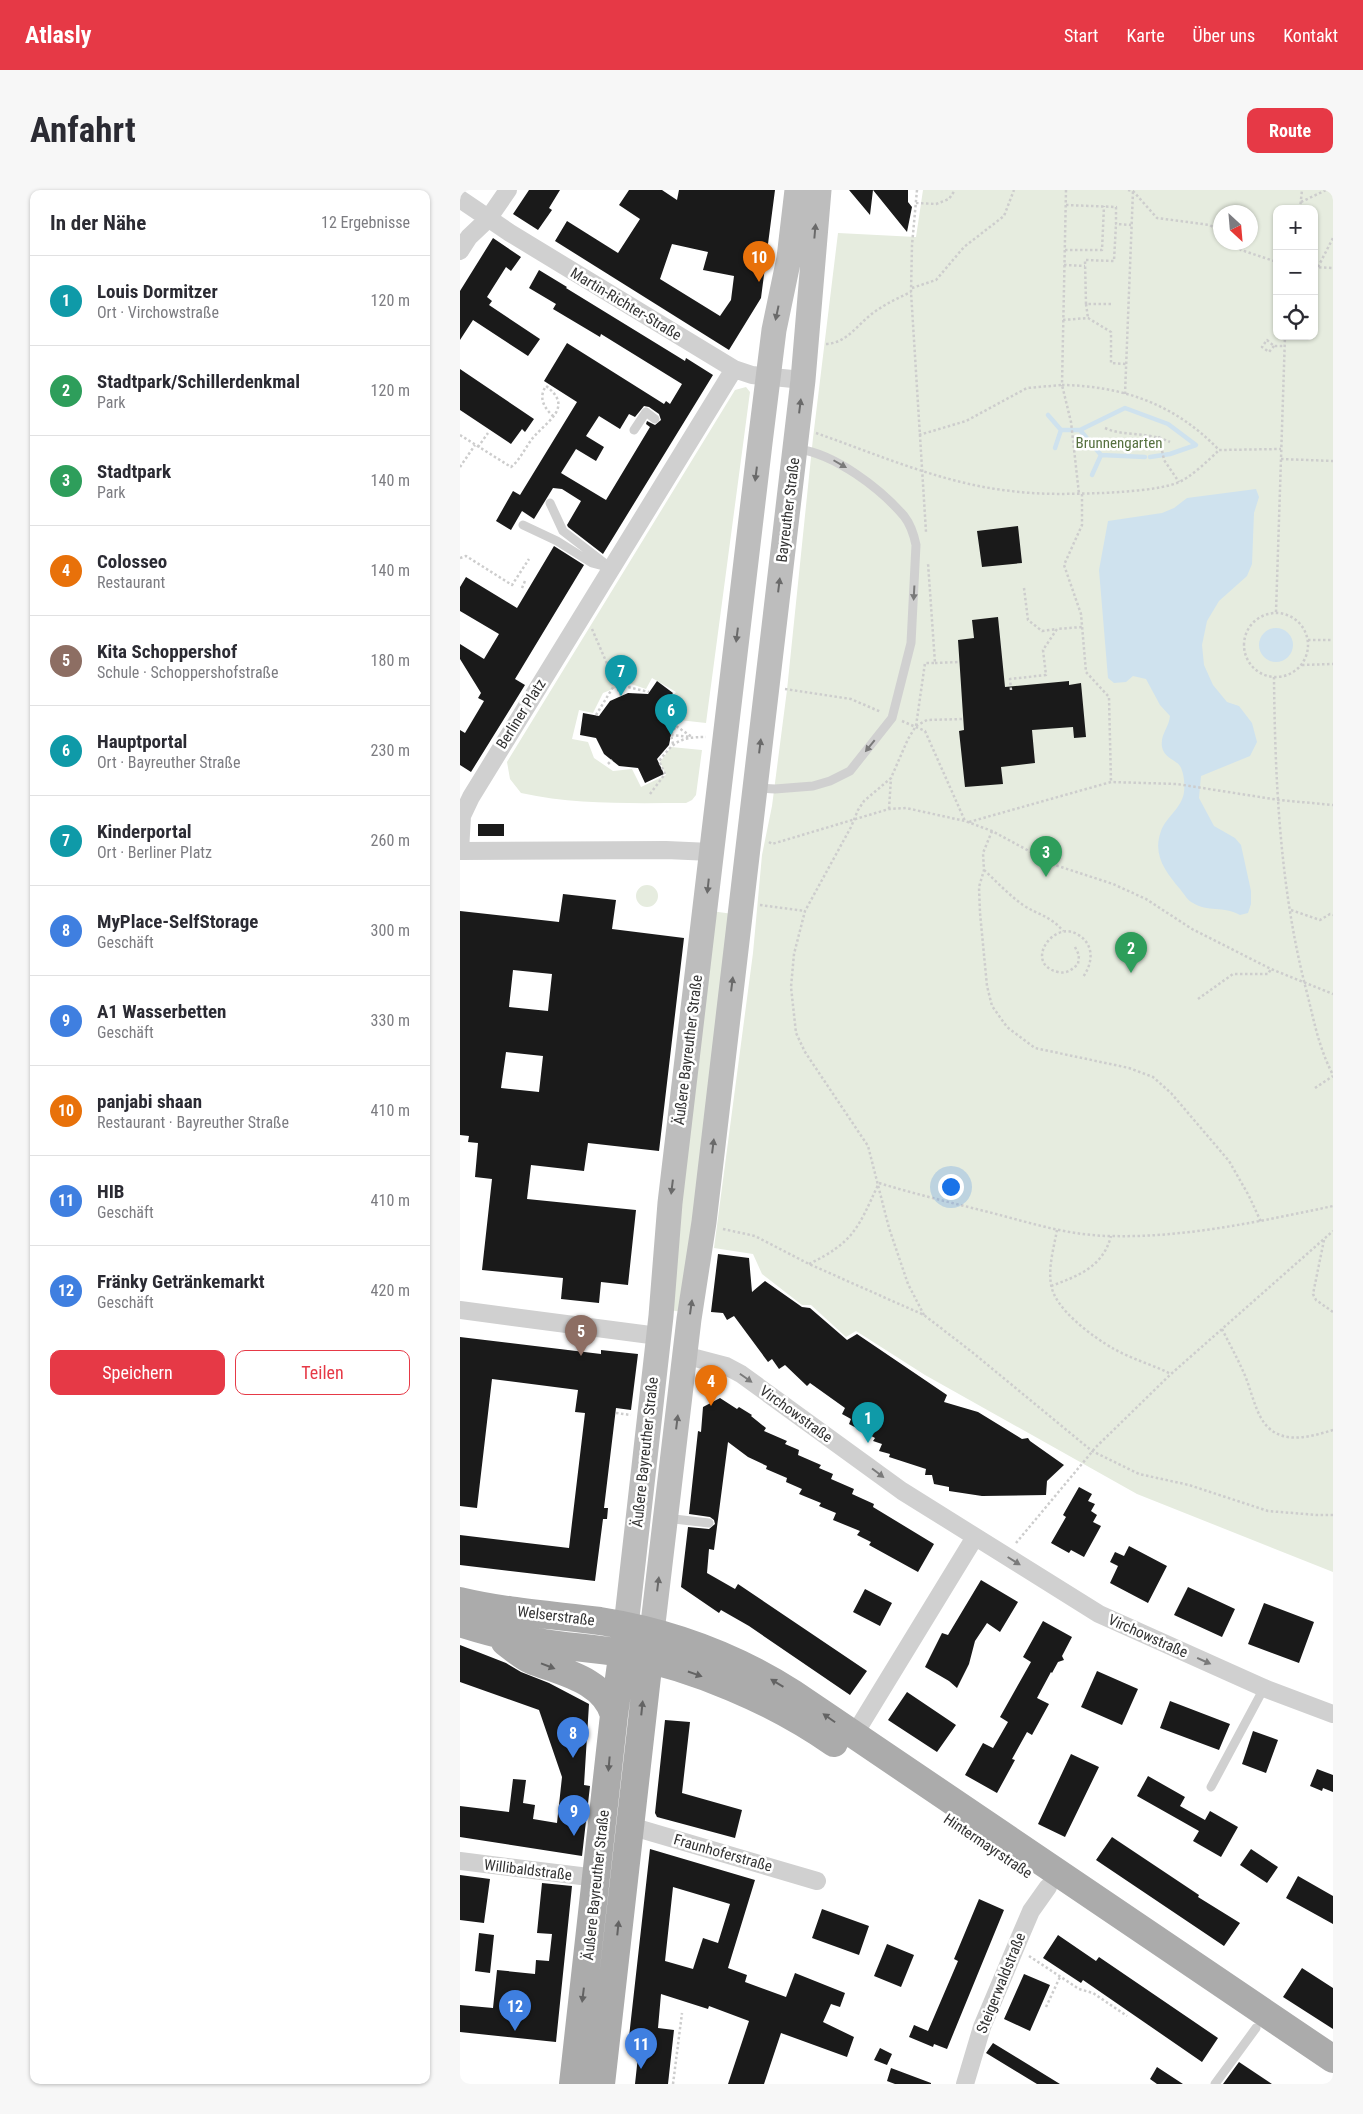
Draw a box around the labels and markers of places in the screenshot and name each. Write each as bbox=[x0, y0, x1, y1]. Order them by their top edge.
pin: 10 bbox=[743, 241, 775, 282]
pin: 7 bbox=[605, 655, 637, 696]
pin: 6 bbox=[655, 694, 687, 735]
pin: 3 bbox=[1030, 836, 1062, 877]
pin: 2 bbox=[1115, 932, 1147, 973]
pin: 5 bbox=[565, 1315, 597, 1356]
pin: 4 bbox=[695, 1365, 727, 1406]
pin: 1 bbox=[852, 1402, 884, 1443]
pin: 8 bbox=[557, 1717, 589, 1758]
pin: 9 bbox=[558, 1795, 590, 1836]
pin: 12 bbox=[499, 1990, 531, 2031]
pin: 11 bbox=[625, 2028, 657, 2069]

